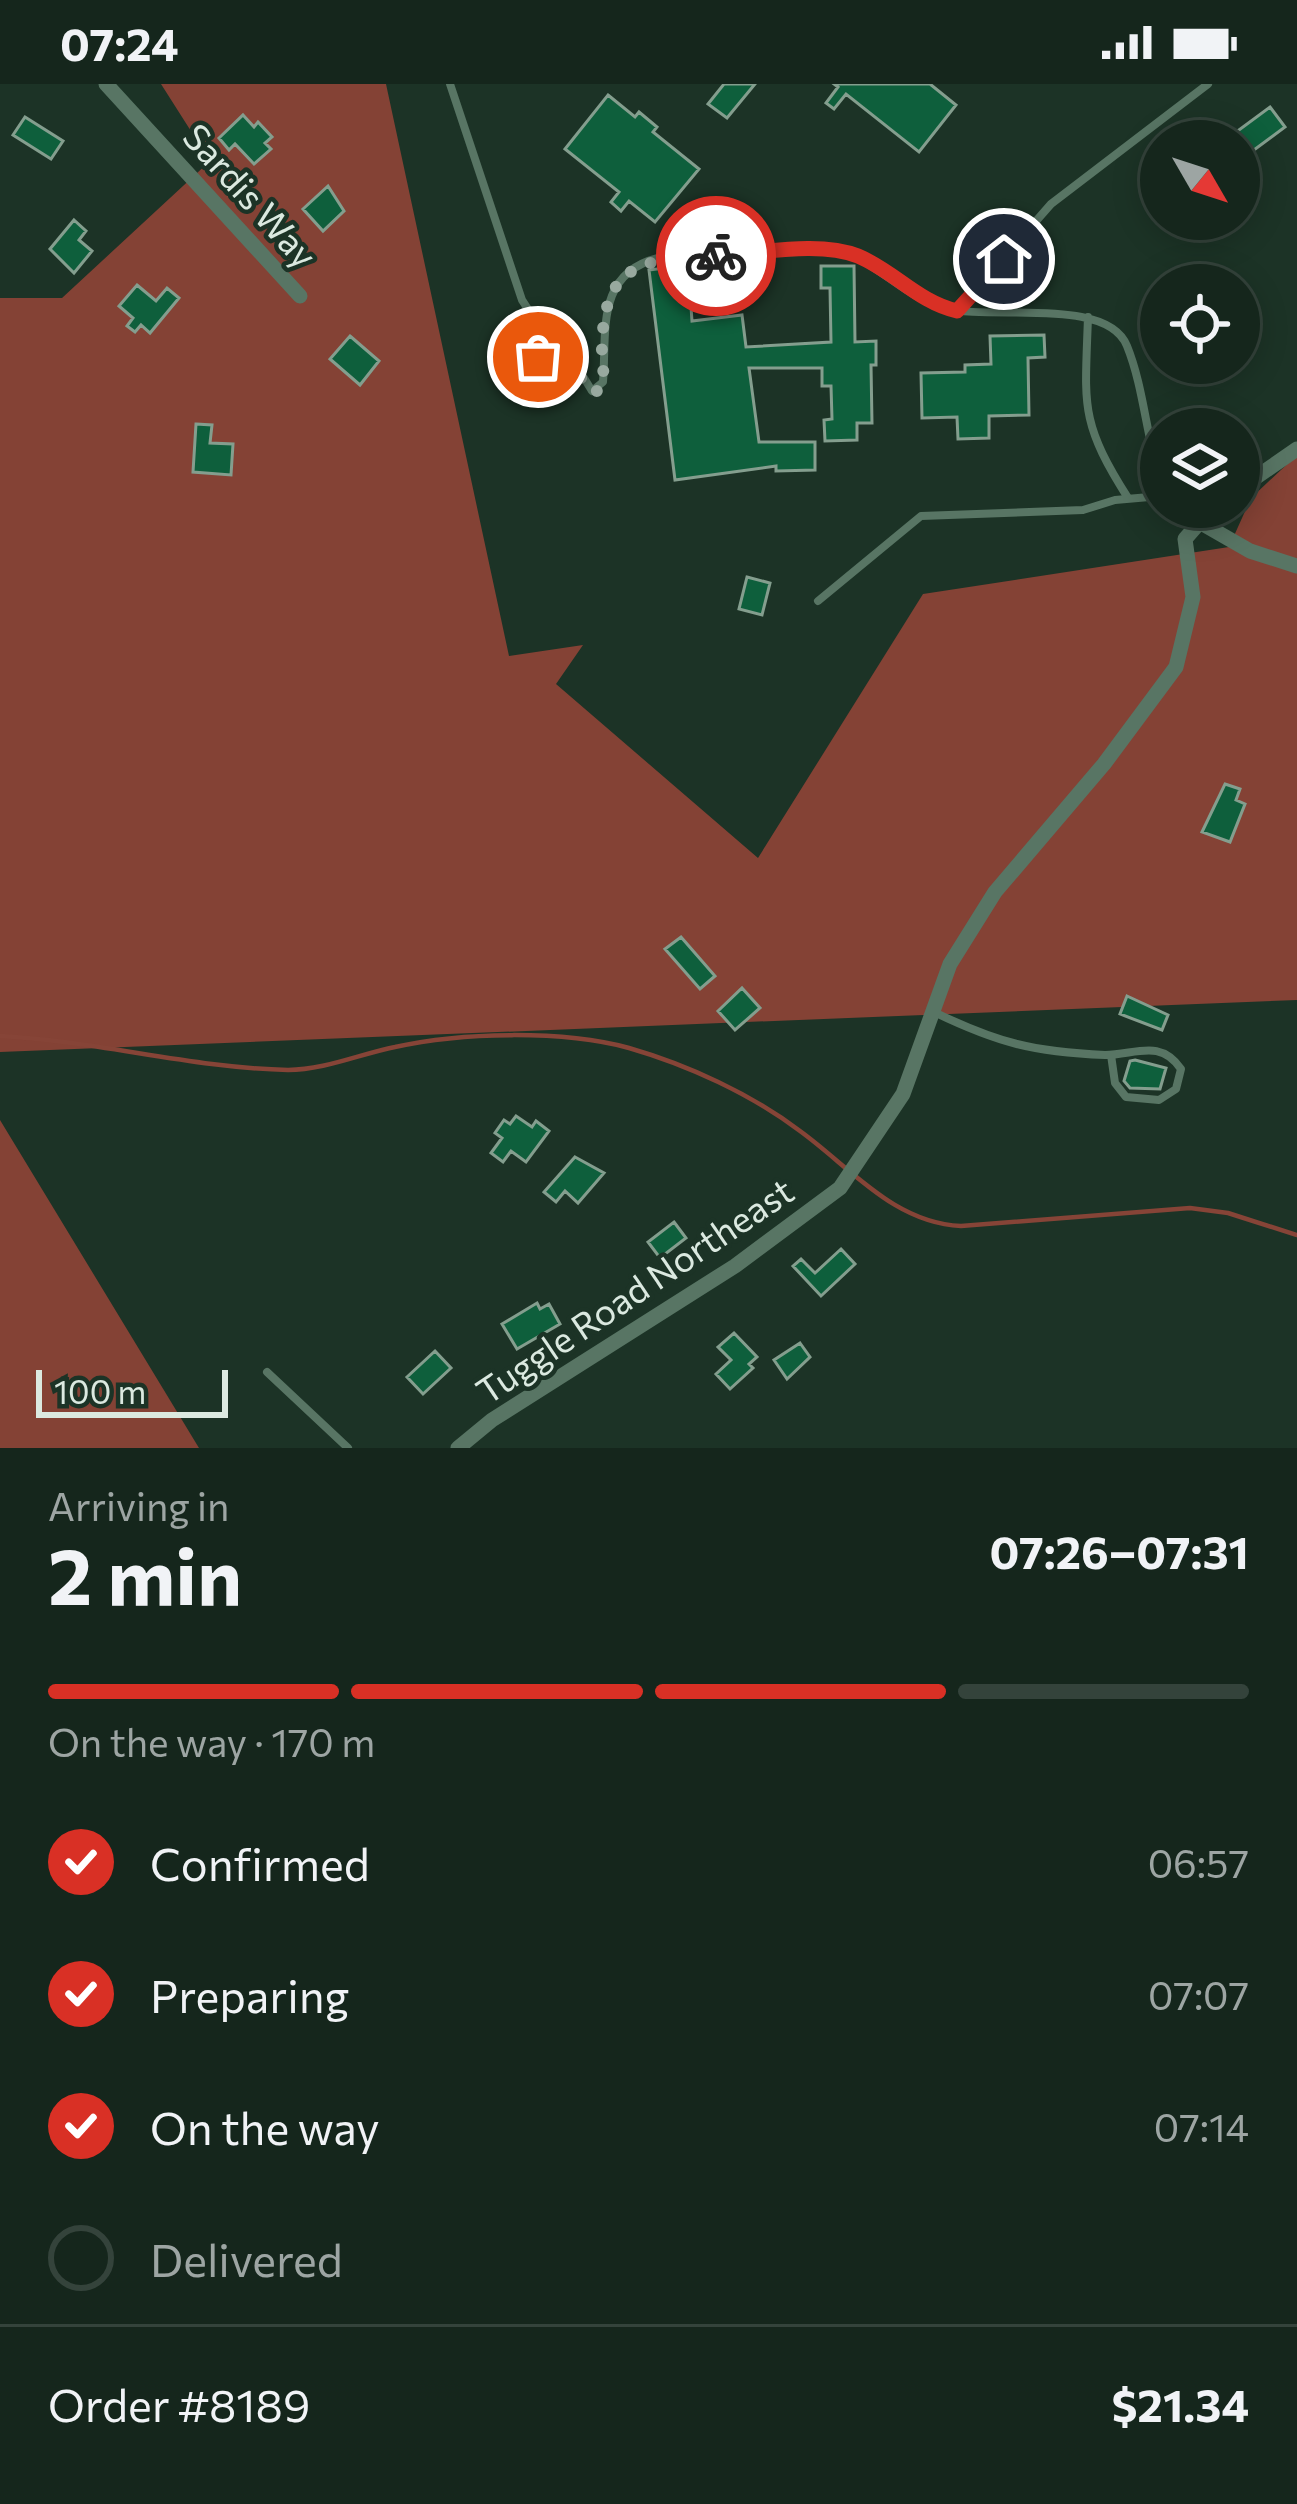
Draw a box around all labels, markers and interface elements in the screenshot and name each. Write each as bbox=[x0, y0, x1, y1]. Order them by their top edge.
text: 07:24 bbox=[60, 15, 179, 70]
street label: Sardis Way bbox=[175, 113, 328, 276]
north arrow bbox=[1140, 120, 1260, 240]
map controls bbox=[1140, 120, 1260, 528]
courier bbox=[656, 196, 776, 316]
pin bbox=[953, 208, 1055, 310]
icon: bike bbox=[683, 223, 749, 289]
icon: home bbox=[971, 226, 1037, 292]
button: locate bbox=[1140, 264, 1260, 384]
pin bbox=[487, 306, 589, 408]
icon: bag bbox=[505, 324, 571, 390]
button: layers bbox=[1140, 408, 1260, 528]
street label: Tuggle Road Northeast bbox=[467, 1167, 801, 1412]
scale bar bbox=[36, 1364, 228, 1417]
text: 100 m bbox=[54, 1370, 146, 1411]
text: Arriving in bbox=[48, 1481, 229, 1529]
text: 07:26–07:31 bbox=[989, 1523, 1249, 1578]
text: 2 min bbox=[48, 1526, 242, 1621]
text: On the way · 170 m bbox=[48, 1717, 375, 1765]
icon: check bbox=[48, 1829, 114, 1895]
text: Confirmed bbox=[150, 1835, 370, 1890]
text: 06:57 bbox=[1148, 1838, 1249, 1886]
icon: check bbox=[48, 1961, 114, 2027]
text: Preparing bbox=[150, 1967, 349, 2022]
text: 07:07 bbox=[1148, 1970, 1249, 2018]
icon: check bbox=[48, 2093, 114, 2159]
text: On the way bbox=[150, 2099, 380, 2154]
text: 07:14 bbox=[1154, 2102, 1249, 2150]
text: Delivered bbox=[150, 2231, 343, 2286]
text: Order #8189 bbox=[48, 2376, 310, 2431]
text: $21.34 bbox=[1111, 2376, 1249, 2431]

